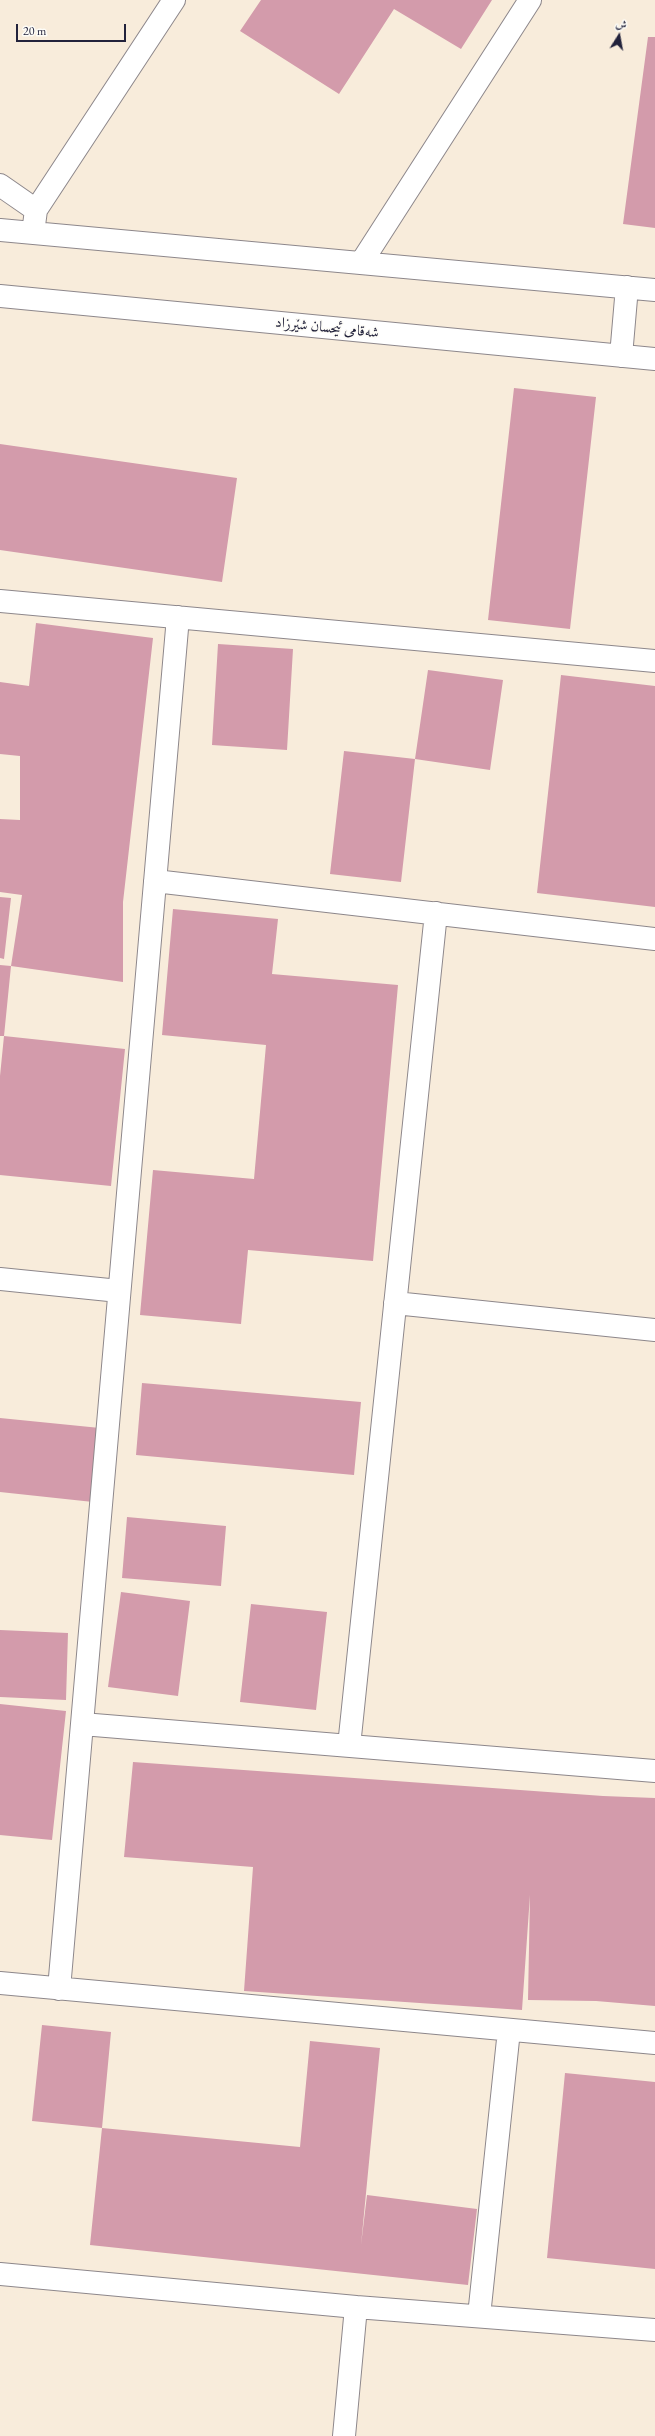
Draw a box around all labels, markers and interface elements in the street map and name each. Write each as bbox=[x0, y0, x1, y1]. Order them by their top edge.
scale bar bbox=[18, 16, 128, 42]
north arrow bbox=[599, 16, 639, 56]
text: ش bbox=[615, 16, 628, 32]
text: 20 m bbox=[23, 23, 46, 39]
street label: شەقامی ئیحسان شێرزاد bbox=[274, 314, 380, 342]

